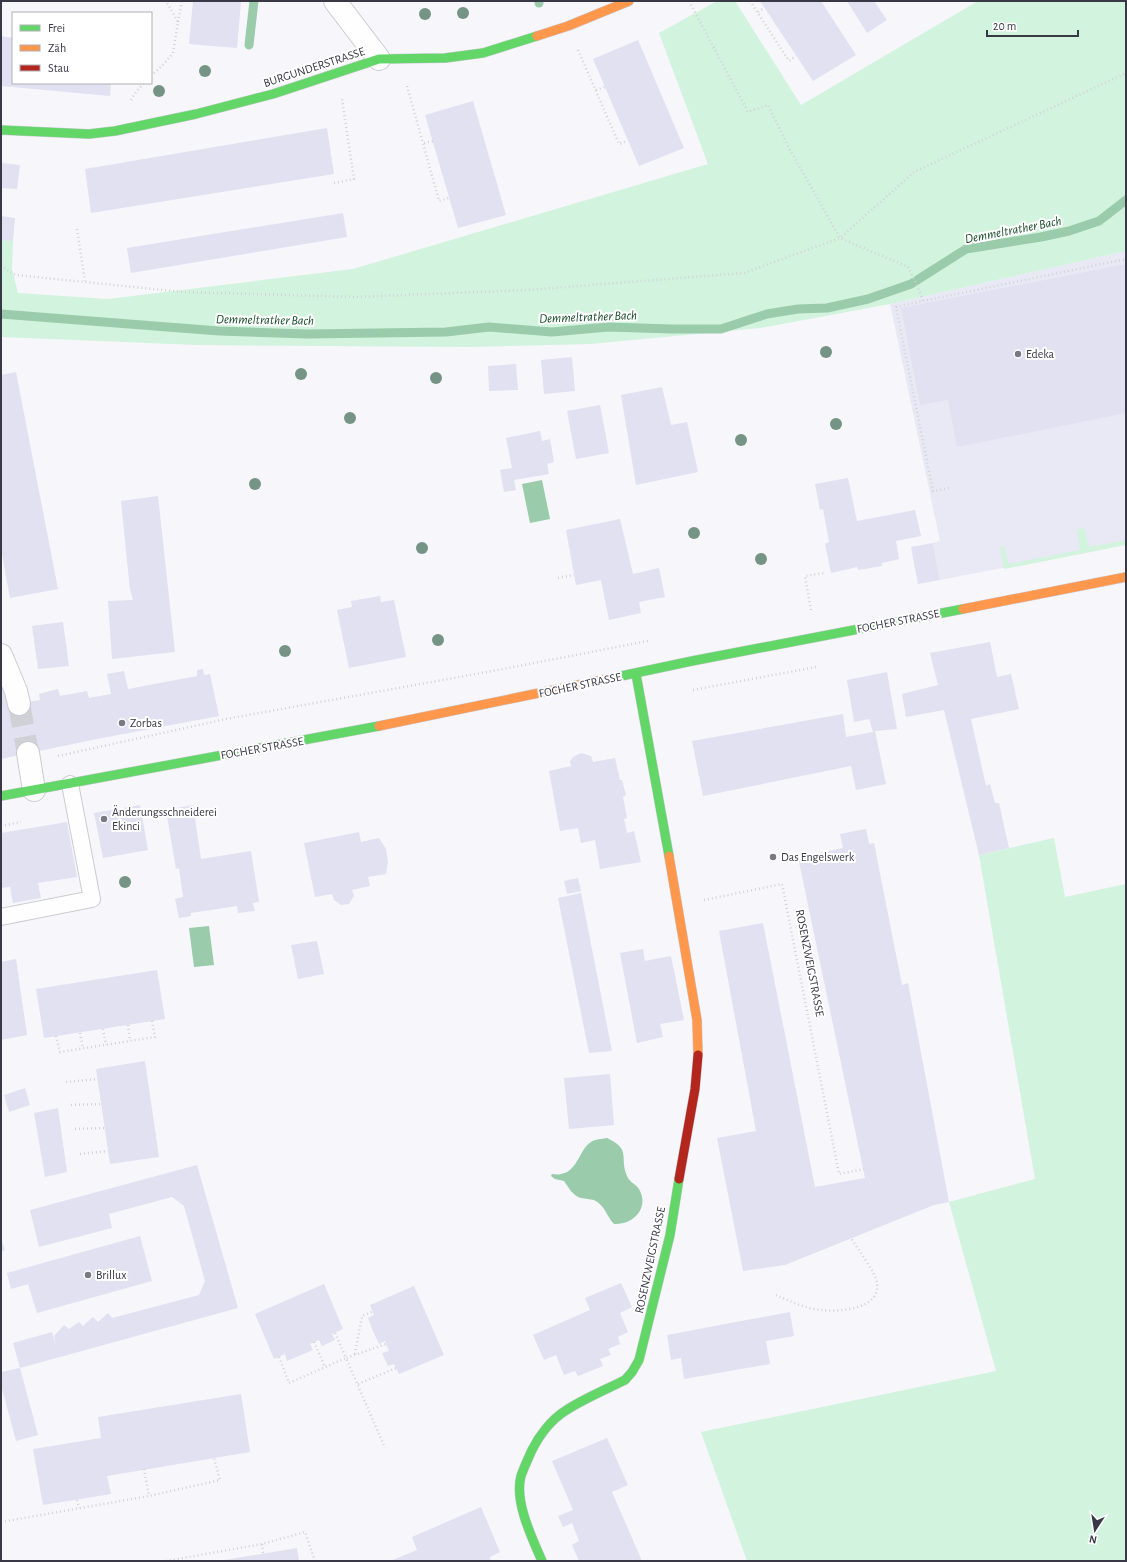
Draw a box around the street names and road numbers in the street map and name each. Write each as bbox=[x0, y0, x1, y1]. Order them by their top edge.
street label: BURGUNDERSTRASSE bbox=[262, 45, 366, 89]
street label: FOCHER STRASSE bbox=[856, 607, 940, 635]
street label: FOCHER STRASSE bbox=[538, 670, 622, 700]
street label: FOCHER STRASSE bbox=[220, 735, 304, 761]
street label: ROSENZWEIGSTRASSE bbox=[794, 908, 826, 1018]
street label: ROSENZWEIGSTRASSE bbox=[633, 1205, 667, 1315]

